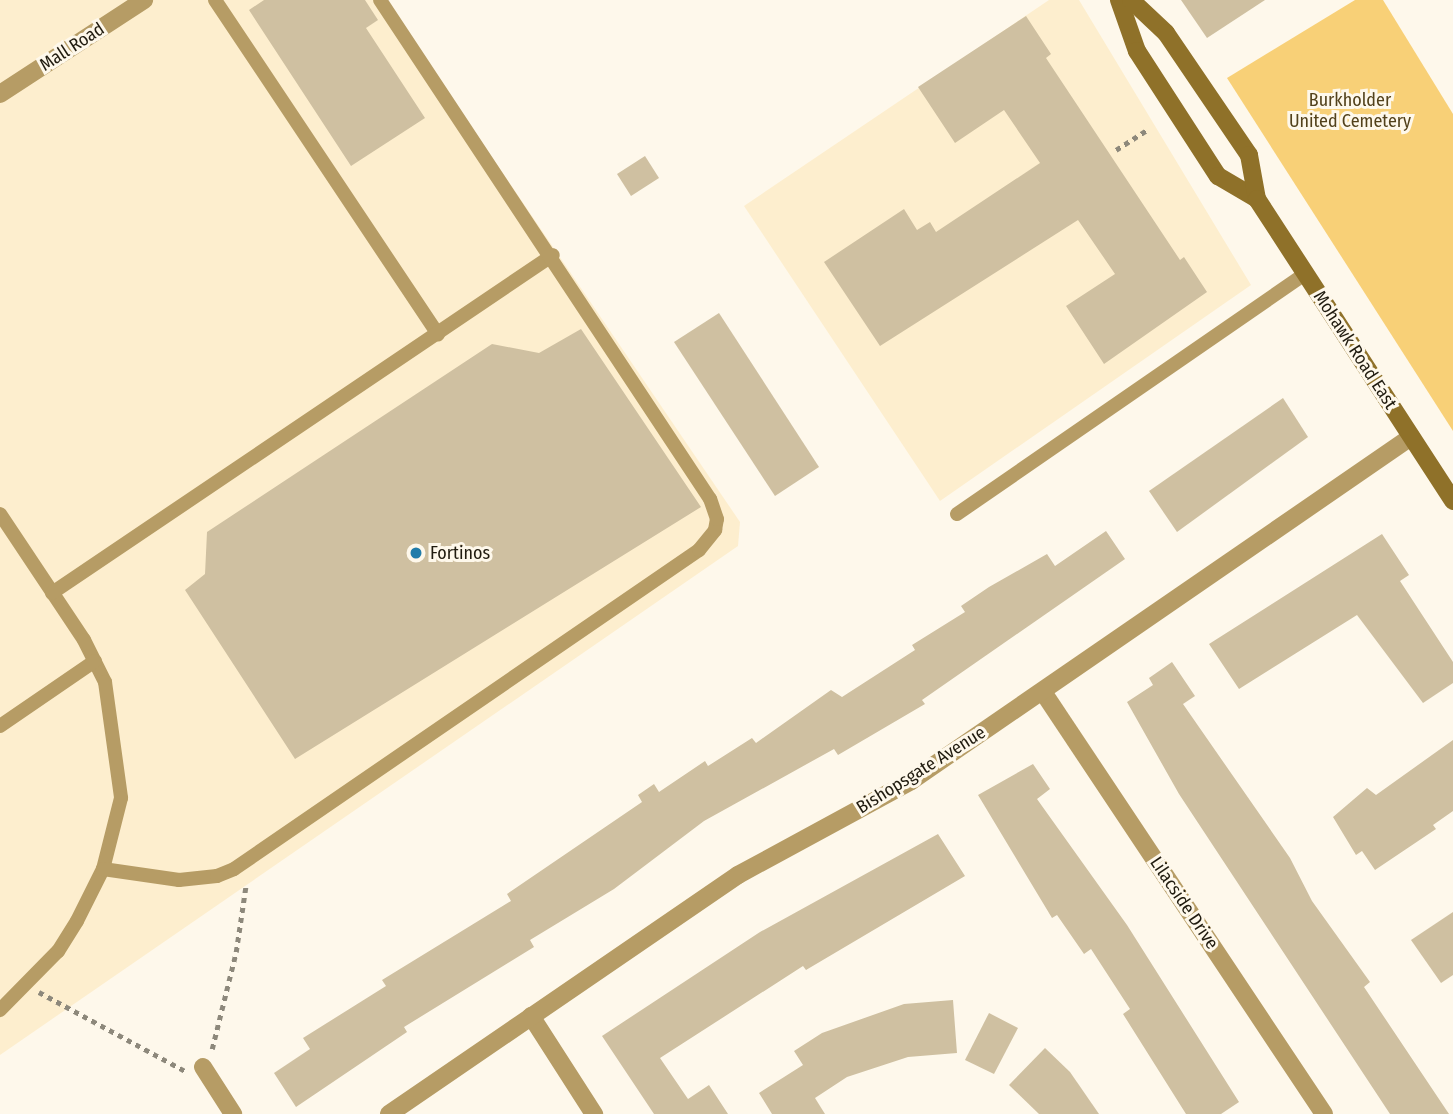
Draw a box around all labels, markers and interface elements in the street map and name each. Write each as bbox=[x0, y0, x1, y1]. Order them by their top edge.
street label: Mall Road bbox=[36, 18, 108, 76]
park label: Burkholder United Cemetery bbox=[1289, 90, 1411, 132]
street label: Mohawk Road East bbox=[1309, 287, 1401, 413]
place label: Fortinos bbox=[430, 542, 490, 564]
marker: Fortinos bbox=[408, 545, 424, 561]
street label: Bishopsgate Avenue bbox=[853, 722, 989, 818]
street label: Lilacside Drive bbox=[1145, 853, 1223, 953]

